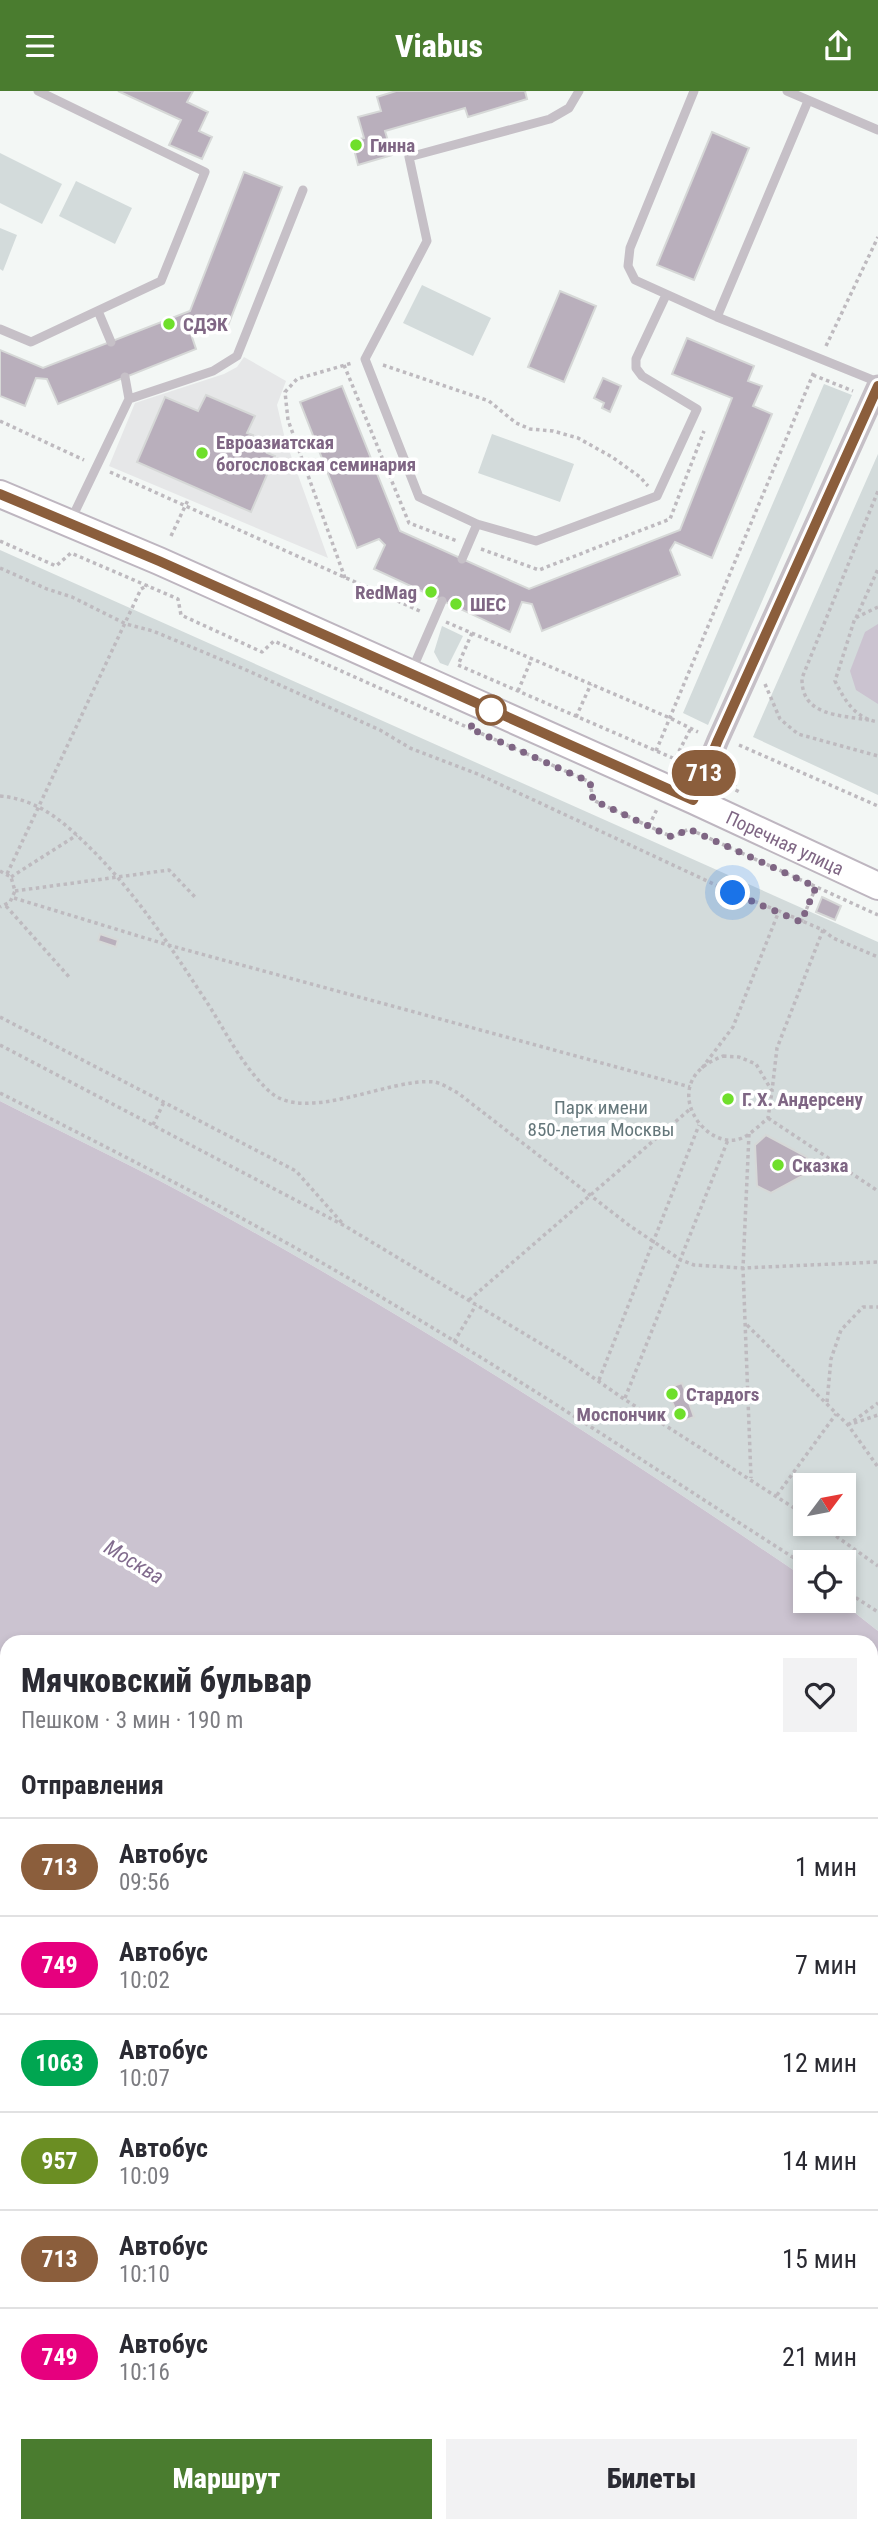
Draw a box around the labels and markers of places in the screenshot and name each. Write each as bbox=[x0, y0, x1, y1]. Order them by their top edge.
place label: Гинна bbox=[370, 134, 415, 157]
marker: Гинна bbox=[348, 137, 364, 153]
place label: СДЭК bbox=[183, 313, 228, 336]
marker: СДЭК bbox=[161, 316, 177, 332]
place label: Евроазиатская богословская семинария bbox=[216, 431, 416, 476]
marker: Евроазиатская богословская семинария bbox=[194, 445, 210, 461]
place label: RedMag bbox=[355, 581, 417, 604]
marker: RedMag bbox=[423, 584, 439, 600]
place label: ШЕС bbox=[470, 593, 506, 616]
marker: ШЕС bbox=[448, 596, 464, 612]
unlabelled marker bbox=[476, 695, 506, 725]
place label: Г. Х. Андерсену bbox=[742, 1088, 863, 1111]
marker: Г. Х. Андерсену bbox=[720, 1091, 736, 1107]
place label: Сказка bbox=[792, 1154, 849, 1177]
marker: Сказка bbox=[770, 1157, 786, 1173]
place label: Стардогs bbox=[686, 1383, 759, 1406]
marker: Стардогs bbox=[664, 1386, 680, 1402]
place label: Моспончик bbox=[577, 1403, 666, 1426]
marker: Моспончик bbox=[672, 1406, 688, 1422]

